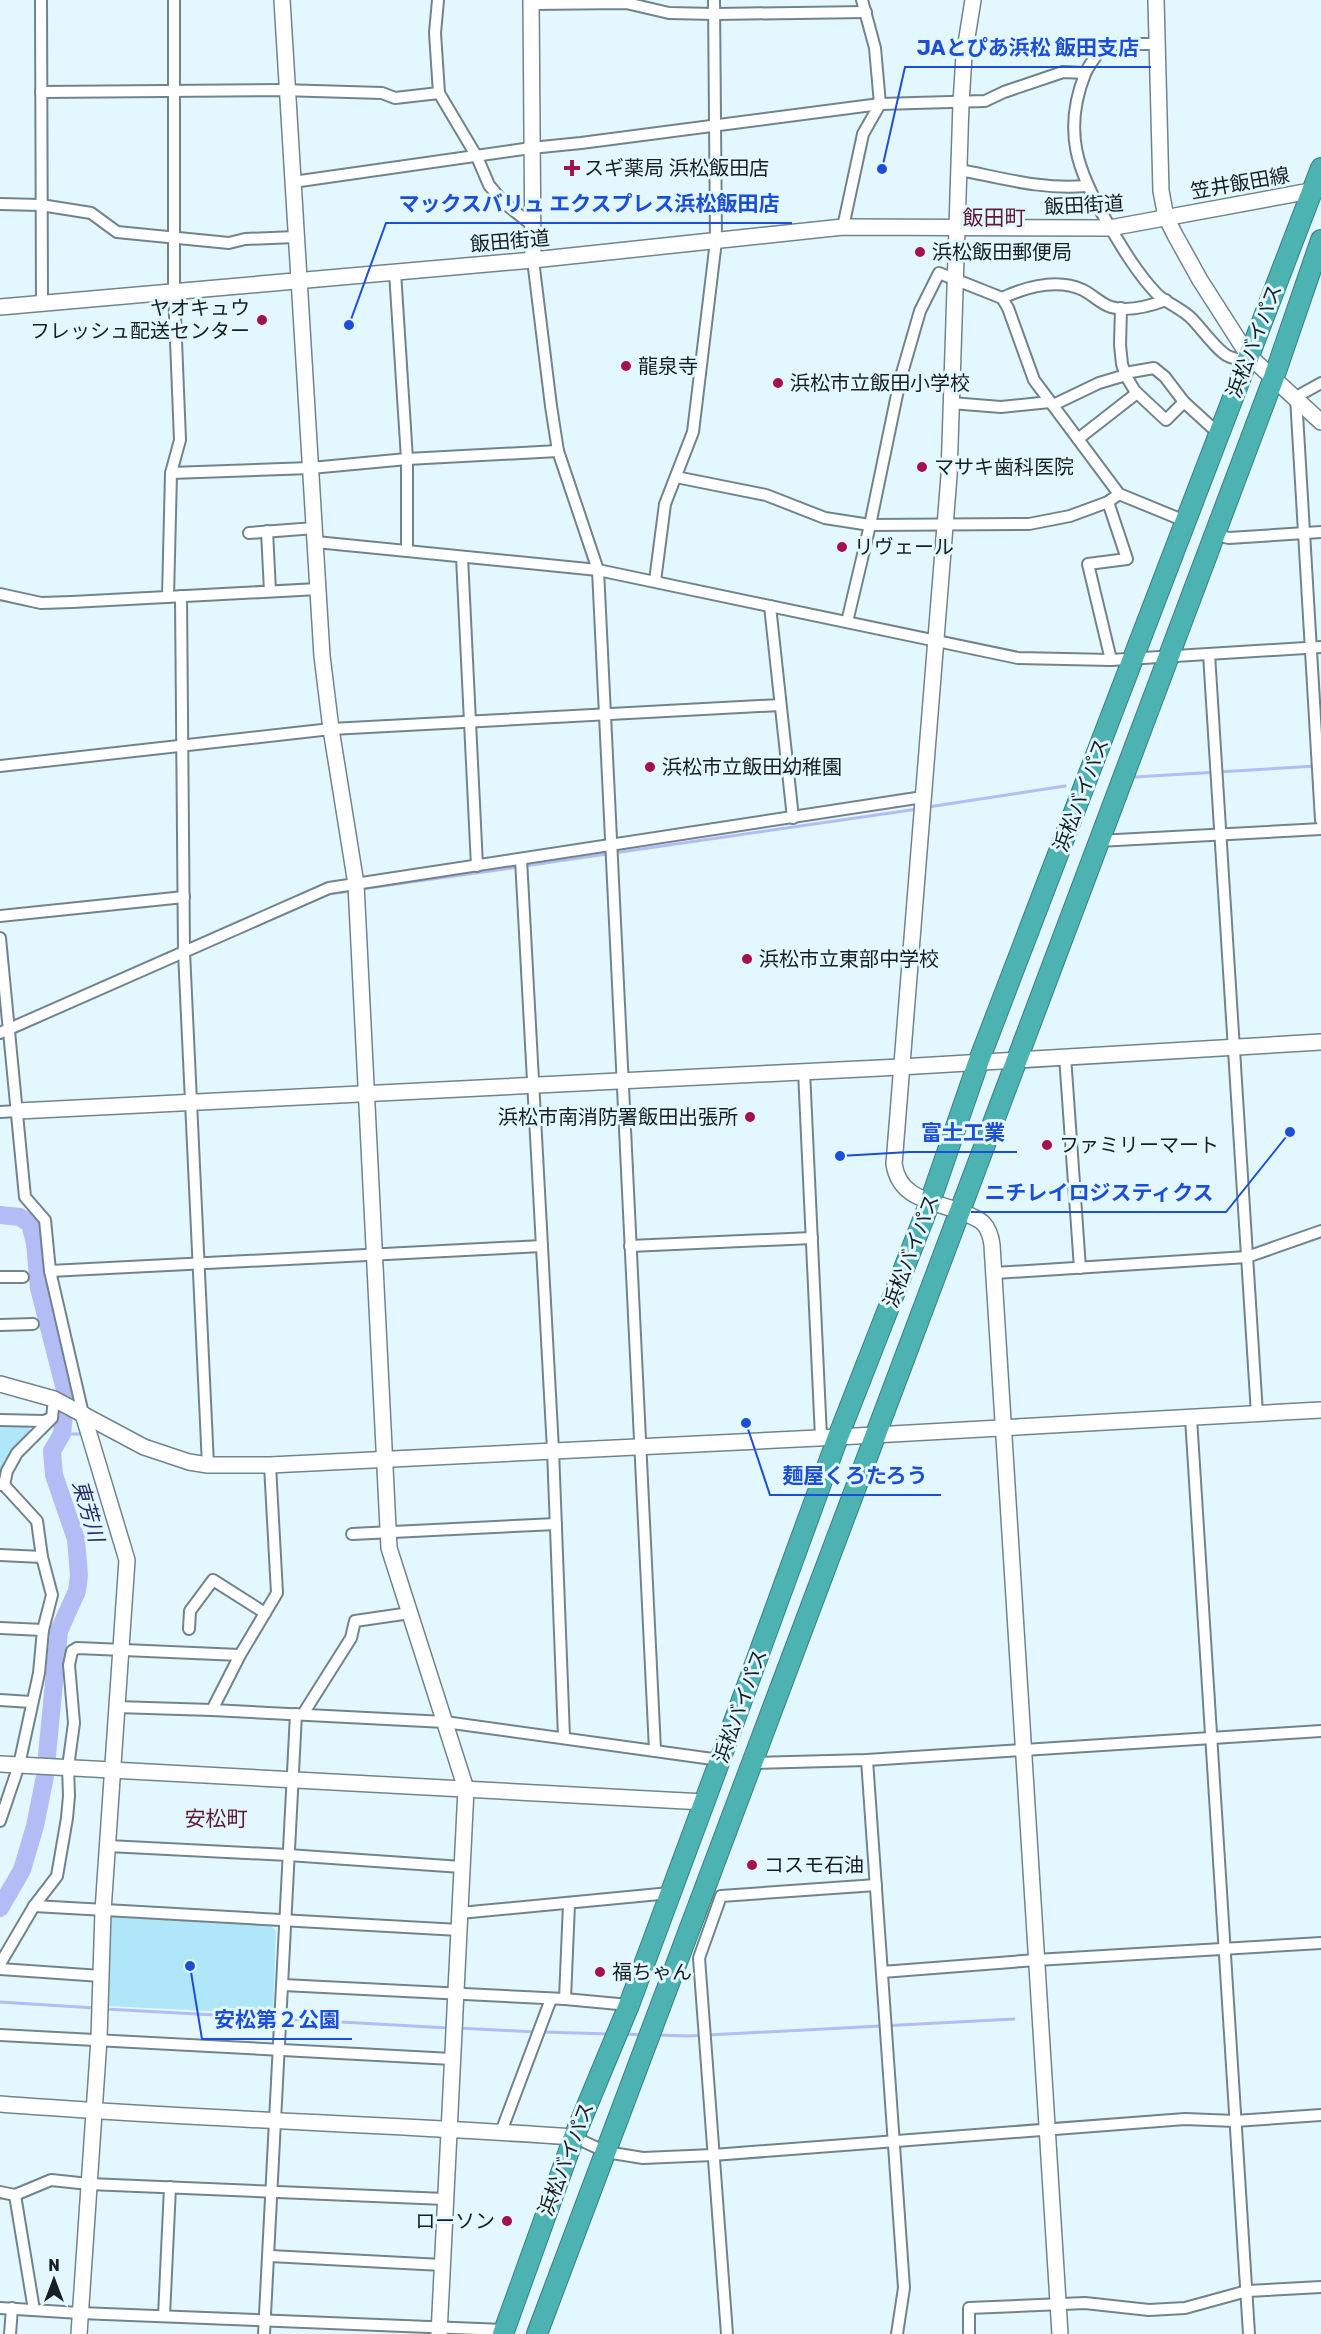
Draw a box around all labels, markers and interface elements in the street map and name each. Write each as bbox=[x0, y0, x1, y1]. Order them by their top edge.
callout: JAとぴあ浜松 飯田支店 bbox=[905, 28, 1151, 67]
text: JAとぴあ浜松 飯田支店 bbox=[917, 35, 1139, 60]
place label: スギ薬局 浜松飯田店 bbox=[584, 156, 769, 180]
marker: スギ薬局 浜松飯田店 bbox=[565, 161, 579, 175]
street label: 笠井飯田線 bbox=[1189, 162, 1291, 204]
callout: マックスバリュ エクスプレス浜松飯田店 bbox=[386, 184, 792, 223]
text: マックスバリュ エクスプレス浜松飯田店 bbox=[398, 191, 780, 216]
street label: 飯田街道 bbox=[1043, 191, 1125, 219]
district label: 飯田町 bbox=[963, 205, 1026, 230]
street label: 飯田街道 bbox=[469, 226, 551, 256]
place label: 浜松飯田郵便局 bbox=[932, 240, 1072, 264]
marker: 浜松飯田郵便局 bbox=[913, 245, 927, 259]
street label: 浜松バイパス bbox=[1221, 281, 1287, 401]
place label: ヤオキュウ フレッシュ配送センター bbox=[30, 296, 250, 343]
marker: ヤオキュウ フレッシュ配送センター bbox=[255, 313, 269, 327]
place label: 龍泉寺 bbox=[638, 354, 698, 378]
marker: 龍泉寺 bbox=[619, 359, 633, 373]
place label: 浜松市立飯田小学校 bbox=[790, 371, 970, 395]
marker: 浜松市立飯田小学校 bbox=[771, 376, 785, 390]
place label: マサキ歯科医院 bbox=[934, 455, 1074, 479]
marker: マサキ歯科医院 bbox=[915, 460, 929, 474]
place label: リヴェール bbox=[854, 535, 954, 559]
marker: リヴェール bbox=[835, 540, 849, 554]
street label: 浜松バイパス bbox=[1048, 735, 1114, 855]
place label: 浜松市立飯田幼稚園 bbox=[662, 755, 842, 779]
marker: 浜松市立飯田幼稚園 bbox=[643, 760, 657, 774]
place label: 浜松市立東部中学校 bbox=[759, 947, 939, 971]
marker: 浜松市立東部中学校 bbox=[740, 952, 754, 966]
place label: 浜松市南消防署飯田出張所 bbox=[498, 1105, 738, 1129]
marker: 浜松市南消防署飯田出張所 bbox=[743, 1110, 757, 1124]
callout: 富士工業 bbox=[909, 1113, 1017, 1152]
text: 富士工業 bbox=[921, 1120, 1005, 1145]
place label: ファミリーマート bbox=[1059, 1133, 1219, 1157]
marker: ファミリーマート bbox=[1040, 1138, 1054, 1152]
callout: ニチレイロジスティクス bbox=[971, 1173, 1226, 1212]
text: ニチレイロジスティクス bbox=[984, 1180, 1214, 1205]
street label: 浜松バイパス bbox=[878, 1191, 944, 1311]
callout: 麺屋くろたろう bbox=[770, 1456, 941, 1495]
text: 麺屋くろたろう bbox=[782, 1463, 928, 1488]
water label: 東芳川 bbox=[68, 1477, 110, 1547]
street label: 浜松バイパス bbox=[708, 1646, 772, 1766]
district label: 安松町 bbox=[185, 1806, 248, 1831]
place label: コスモ石油 bbox=[764, 1853, 864, 1877]
marker: コスモ石油 bbox=[745, 1858, 759, 1872]
place label: 福ちゃん bbox=[612, 1960, 692, 1984]
marker: 福ちゃん bbox=[593, 1965, 607, 1979]
callout: 安松第２公園 bbox=[202, 2000, 352, 2039]
text: 安松第２公園 bbox=[214, 2007, 340, 2032]
street label: 浜松バイパス bbox=[533, 2099, 599, 2219]
place label: ローソン bbox=[415, 2209, 495, 2233]
marker: ローソン bbox=[500, 2214, 514, 2228]
north arrow bbox=[24, 2250, 84, 2310]
text: N bbox=[48, 2256, 60, 2275]

